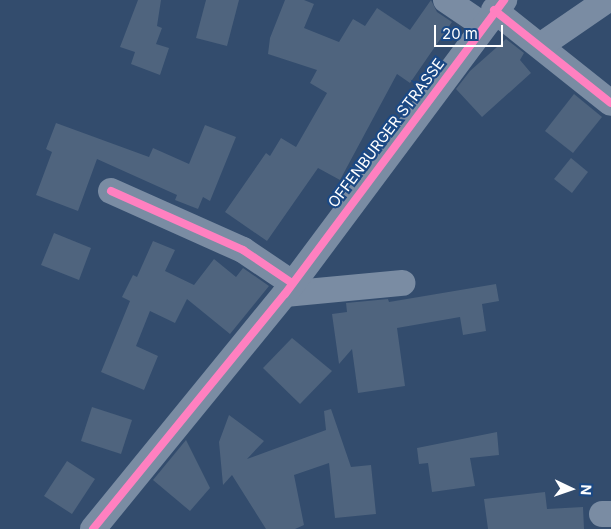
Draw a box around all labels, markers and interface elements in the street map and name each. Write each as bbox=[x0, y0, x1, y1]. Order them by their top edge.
scale bar bbox=[436, 15, 505, 47]
text: 20 m bbox=[442, 24, 478, 43]
street label: OFFENBURGER STRASSE bbox=[324, 55, 448, 211]
north arrow bbox=[546, 464, 596, 514]
text: N bbox=[578, 484, 595, 496]

